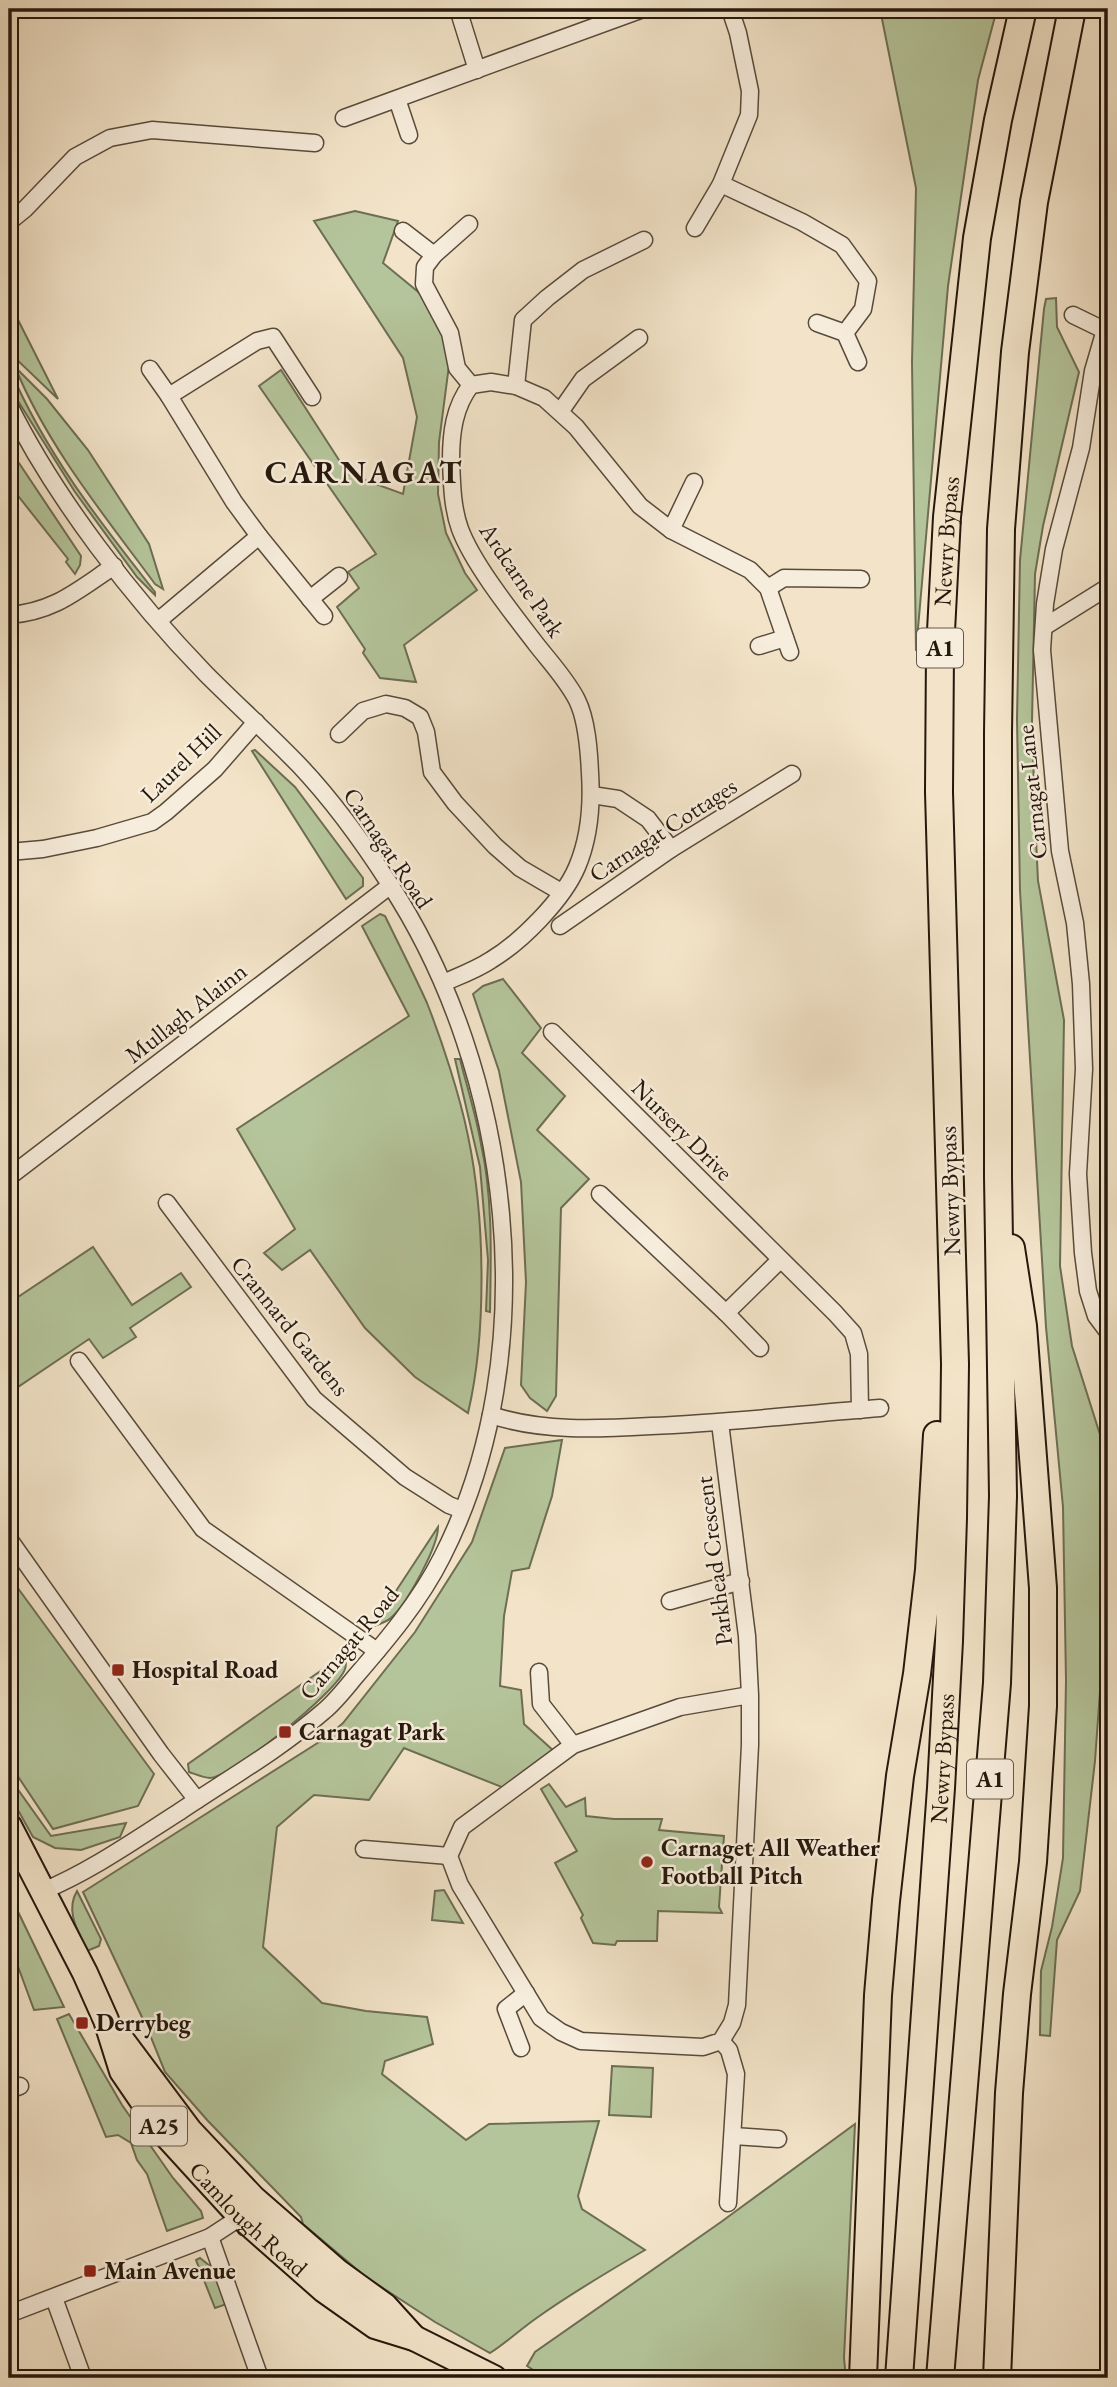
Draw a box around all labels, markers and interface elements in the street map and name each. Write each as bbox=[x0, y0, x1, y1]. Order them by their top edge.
district label: CARNAGAT bbox=[265, 451, 463, 493]
street label: Newry Bypass bbox=[926, 475, 966, 607]
street label: Ardcarne Park bbox=[472, 516, 572, 644]
road number: A1 bbox=[917, 628, 963, 668]
street label: Laurel Hill bbox=[134, 716, 228, 809]
street label: Carnagat Lane bbox=[1009, 723, 1054, 861]
street label: Carnagat Cottages bbox=[583, 770, 743, 889]
street label: Carnagat Road bbox=[337, 781, 441, 915]
street label: Mullagh Alainn bbox=[119, 955, 253, 1070]
street label: Nursery Drive bbox=[625, 1072, 740, 1187]
street label: Newry Bypass bbox=[932, 1126, 967, 1256]
street label: Crannard Gardens bbox=[224, 1249, 356, 1402]
street label: Parkhead Crescent bbox=[688, 1474, 739, 1647]
street label: Carnagat Road bbox=[292, 1579, 406, 1706]
place label: Hospital Road bbox=[132, 1654, 279, 1685]
marker: Hospital Road bbox=[110, 1662, 126, 1678]
street label: Newry Bypass bbox=[923, 1693, 961, 1824]
place label: Carnagat Park bbox=[299, 1716, 446, 1748]
marker: Carnagat Park bbox=[277, 1724, 293, 1740]
road number: A1 bbox=[967, 1760, 1013, 1798]
place label: Carnaget All Weather Football Pitch bbox=[661, 1832, 880, 1891]
marker: Carnaget All Weather Football Pitch bbox=[639, 1854, 655, 1870]
place label: Derrybeg bbox=[96, 2007, 192, 2039]
marker: Derrybeg bbox=[74, 2015, 90, 2031]
road number: A25 bbox=[131, 2106, 187, 2146]
street label: Camlough Road bbox=[183, 2155, 315, 2284]
place label: Main Avenue bbox=[104, 2255, 236, 2286]
marker: Main Avenue bbox=[82, 2263, 98, 2279]

